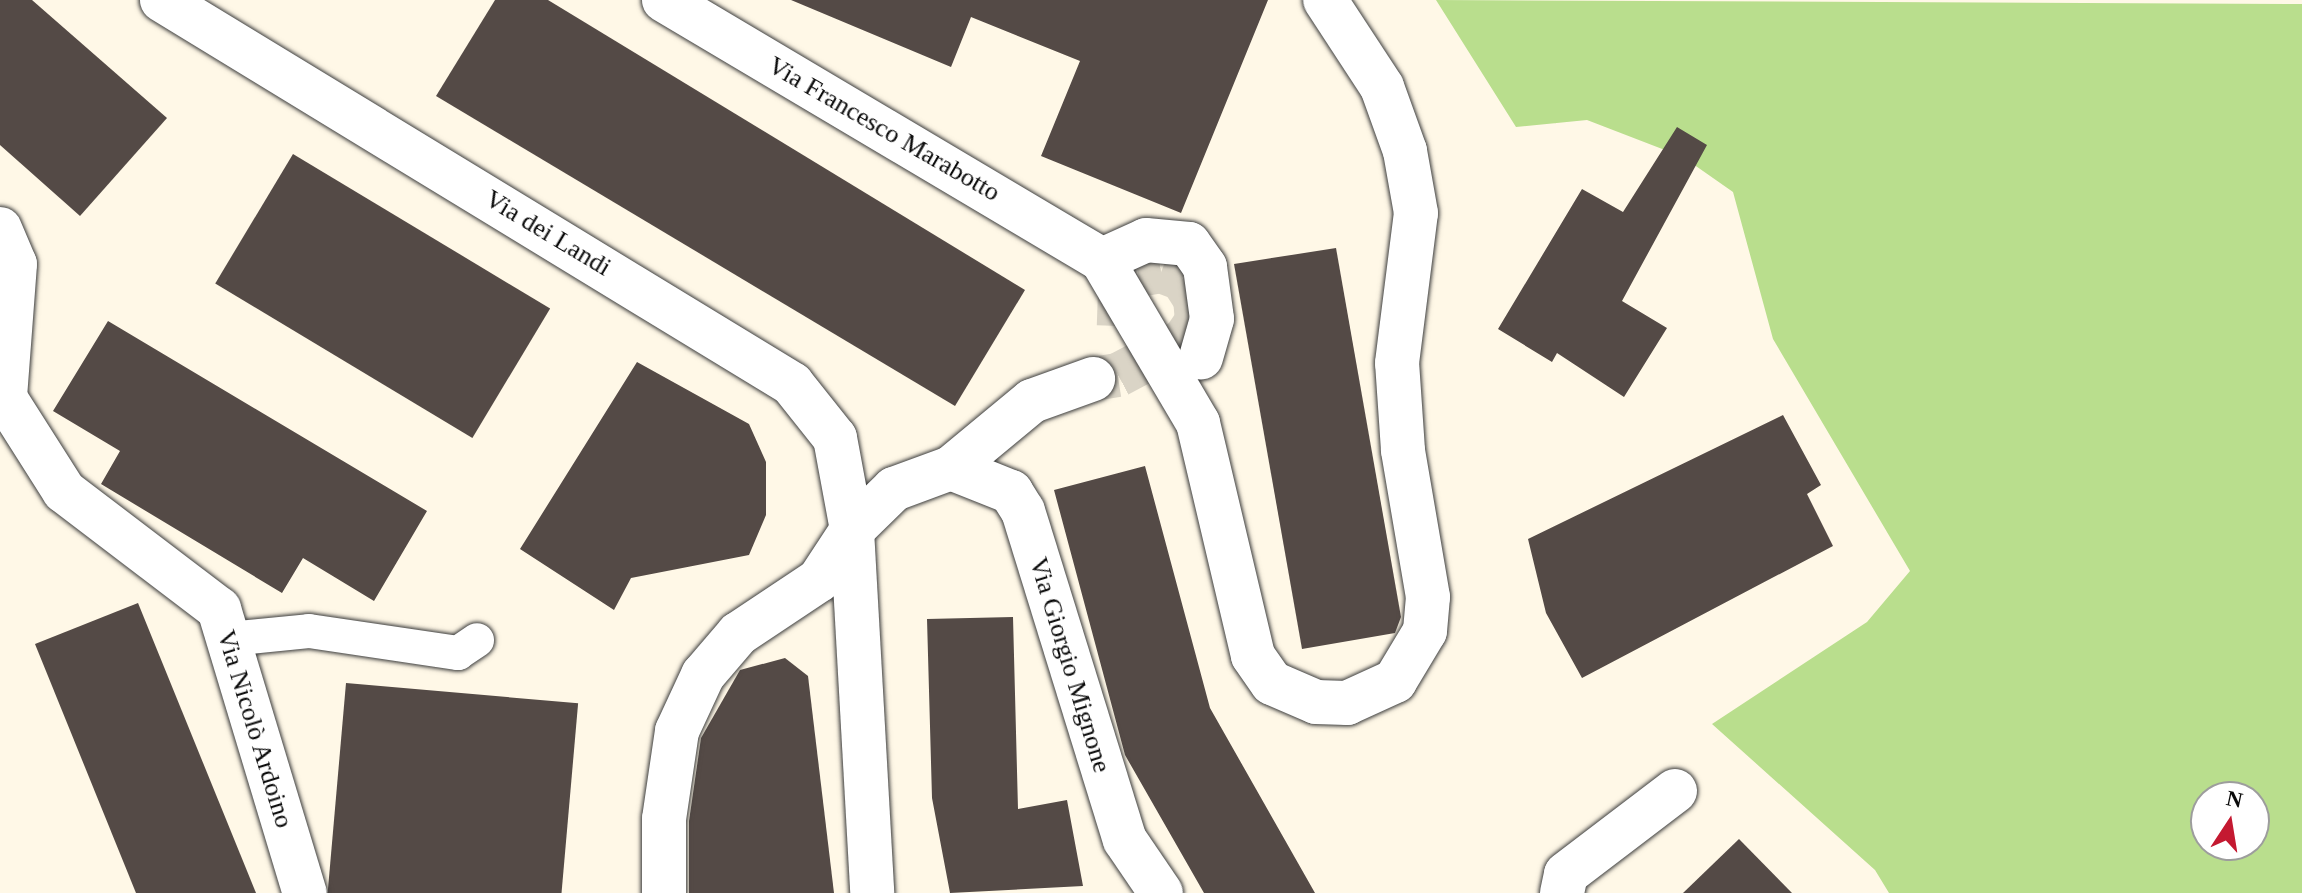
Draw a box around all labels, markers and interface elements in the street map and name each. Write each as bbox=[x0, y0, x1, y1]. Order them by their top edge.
street label: Via Francesco Marabotto bbox=[762, 50, 1006, 208]
street label: Via dei Landi bbox=[479, 183, 617, 283]
street label: Via Giorgio Mignone bbox=[1022, 554, 1118, 776]
street label: Via Nicolò Ardoino bbox=[210, 626, 300, 832]
north arrow bbox=[2190, 781, 2270, 861]
text: N bbox=[2224, 785, 2245, 813]

